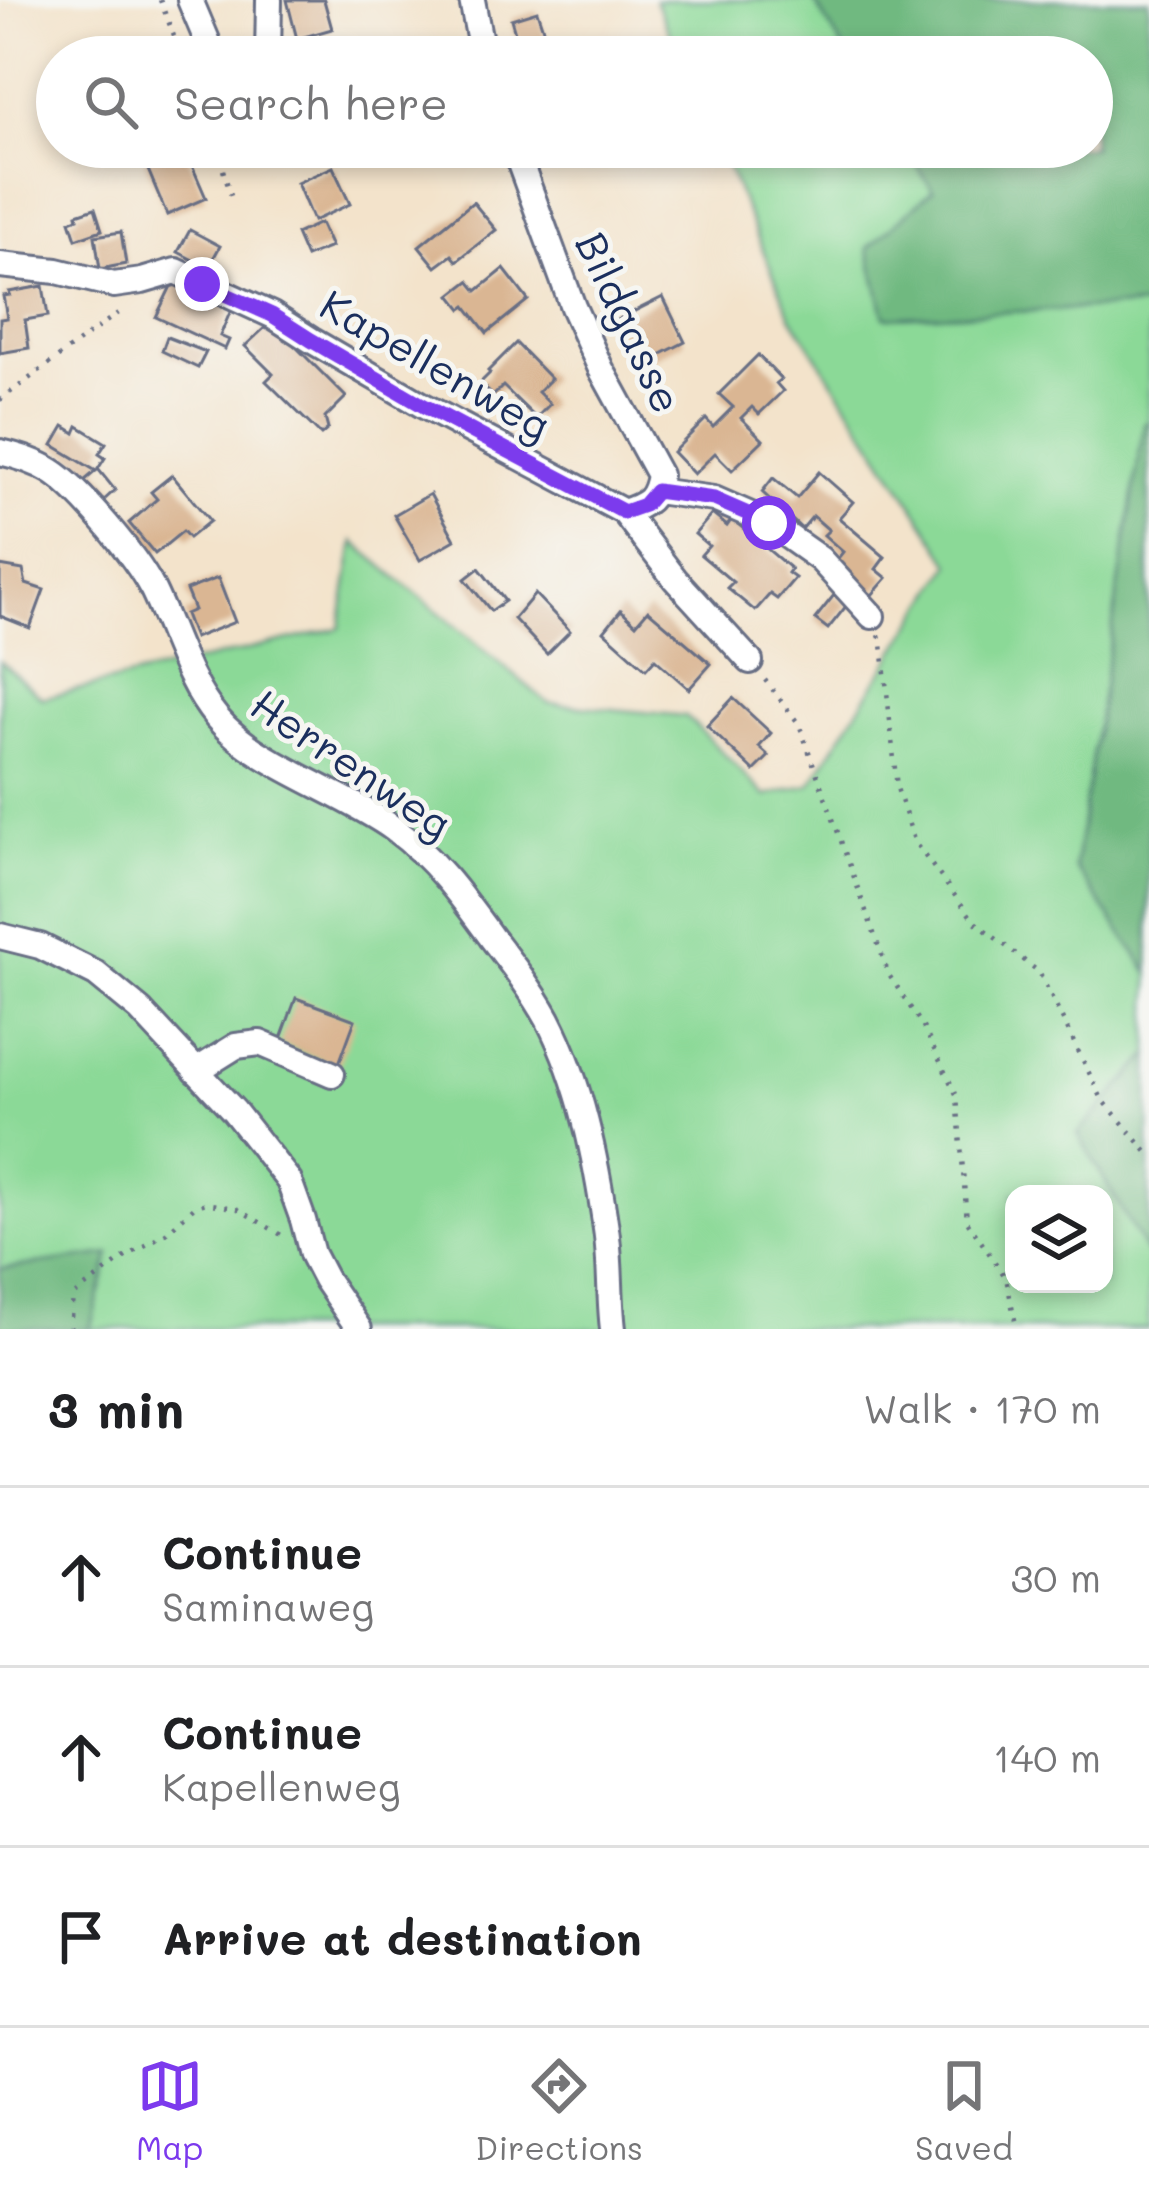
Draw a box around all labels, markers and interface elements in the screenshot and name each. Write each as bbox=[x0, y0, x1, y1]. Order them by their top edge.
search box bbox=[36, 36, 1113, 168]
icon: search bbox=[78, 69, 144, 135]
text: Search here bbox=[174, 73, 448, 131]
street label: Bildgasse bbox=[564, 223, 696, 421]
route end bbox=[175, 257, 229, 311]
street label: Kapellenweg bbox=[311, 276, 561, 452]
route start bbox=[742, 496, 796, 550]
street label: Herrenweg bbox=[241, 676, 463, 850]
map controls bbox=[1005, 1185, 1113, 1293]
button: layers bbox=[1005, 1185, 1113, 1293]
text: 3 min bbox=[48, 1374, 184, 1441]
text: Walk · 170 m bbox=[863, 1382, 1101, 1433]
text: Continue bbox=[162, 1522, 362, 1580]
icon: ahead bbox=[48, 1544, 114, 1610]
text: 30 m bbox=[1011, 1551, 1101, 1602]
text: Saminaweg bbox=[162, 1580, 374, 1631]
text: Continue bbox=[162, 1702, 362, 1760]
icon: ahead bbox=[48, 1724, 114, 1790]
text: 140 m bbox=[993, 1731, 1101, 1782]
text: Kapellenweg bbox=[162, 1760, 401, 1811]
icon: arrive bbox=[48, 1904, 114, 1970]
text: Arrive at destination bbox=[162, 1908, 642, 1966]
tab: Map bbox=[136, 2053, 203, 2168]
tab: Directions bbox=[475, 2053, 643, 2168]
tab: Saved bbox=[915, 2053, 1013, 2168]

